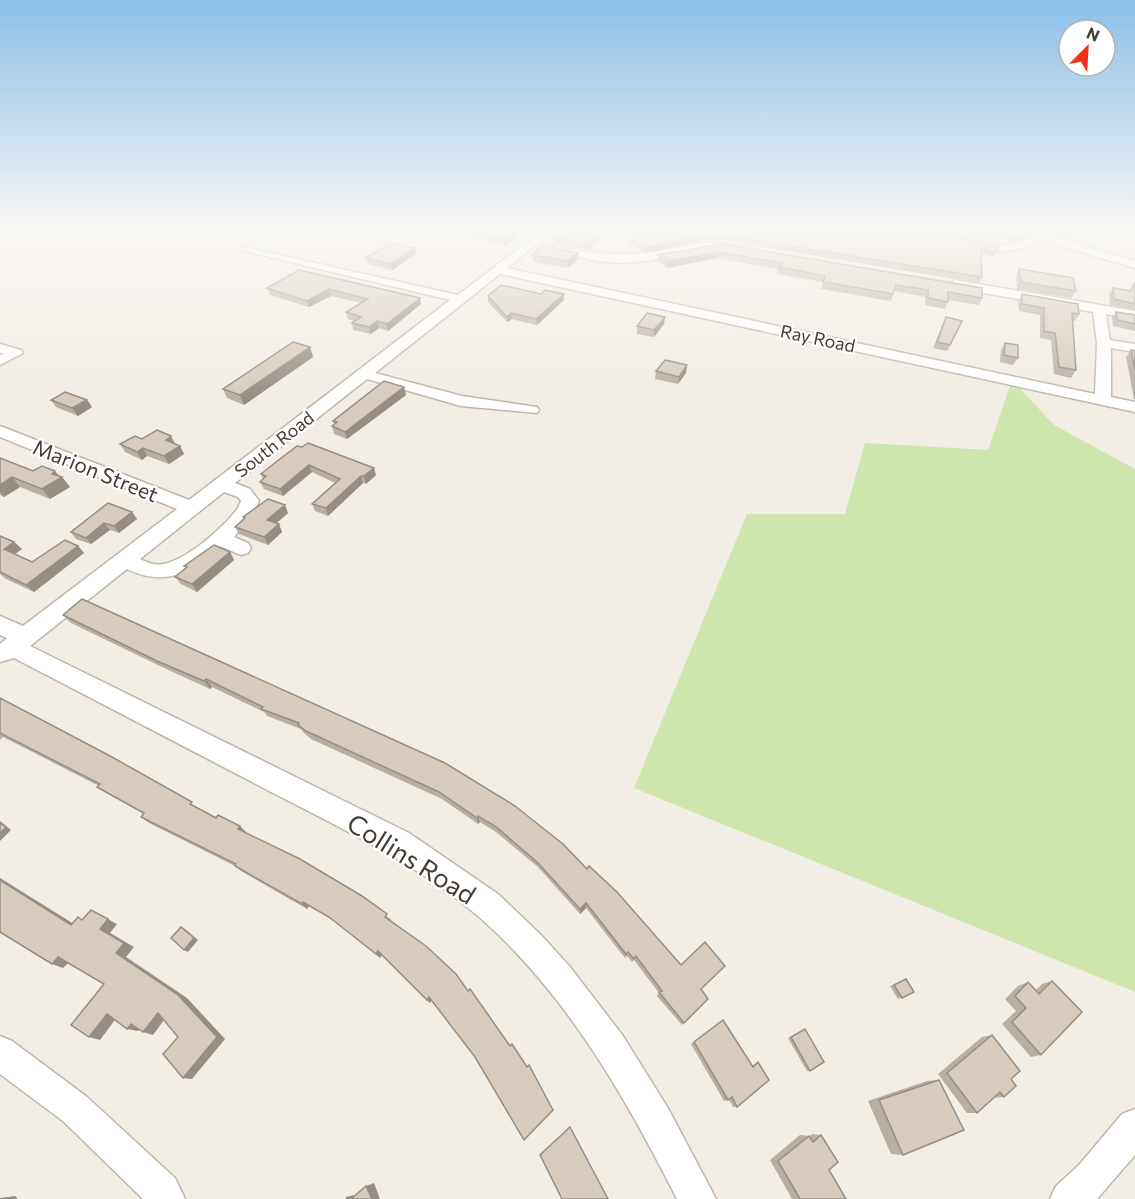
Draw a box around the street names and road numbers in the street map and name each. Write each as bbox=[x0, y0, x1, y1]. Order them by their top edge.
street label: Ray Road bbox=[779, 319, 857, 357]
street label: South Road bbox=[230, 406, 318, 482]
street label: Marion Street bbox=[30, 434, 162, 506]
street label: Collins Road bbox=[342, 806, 482, 910]

